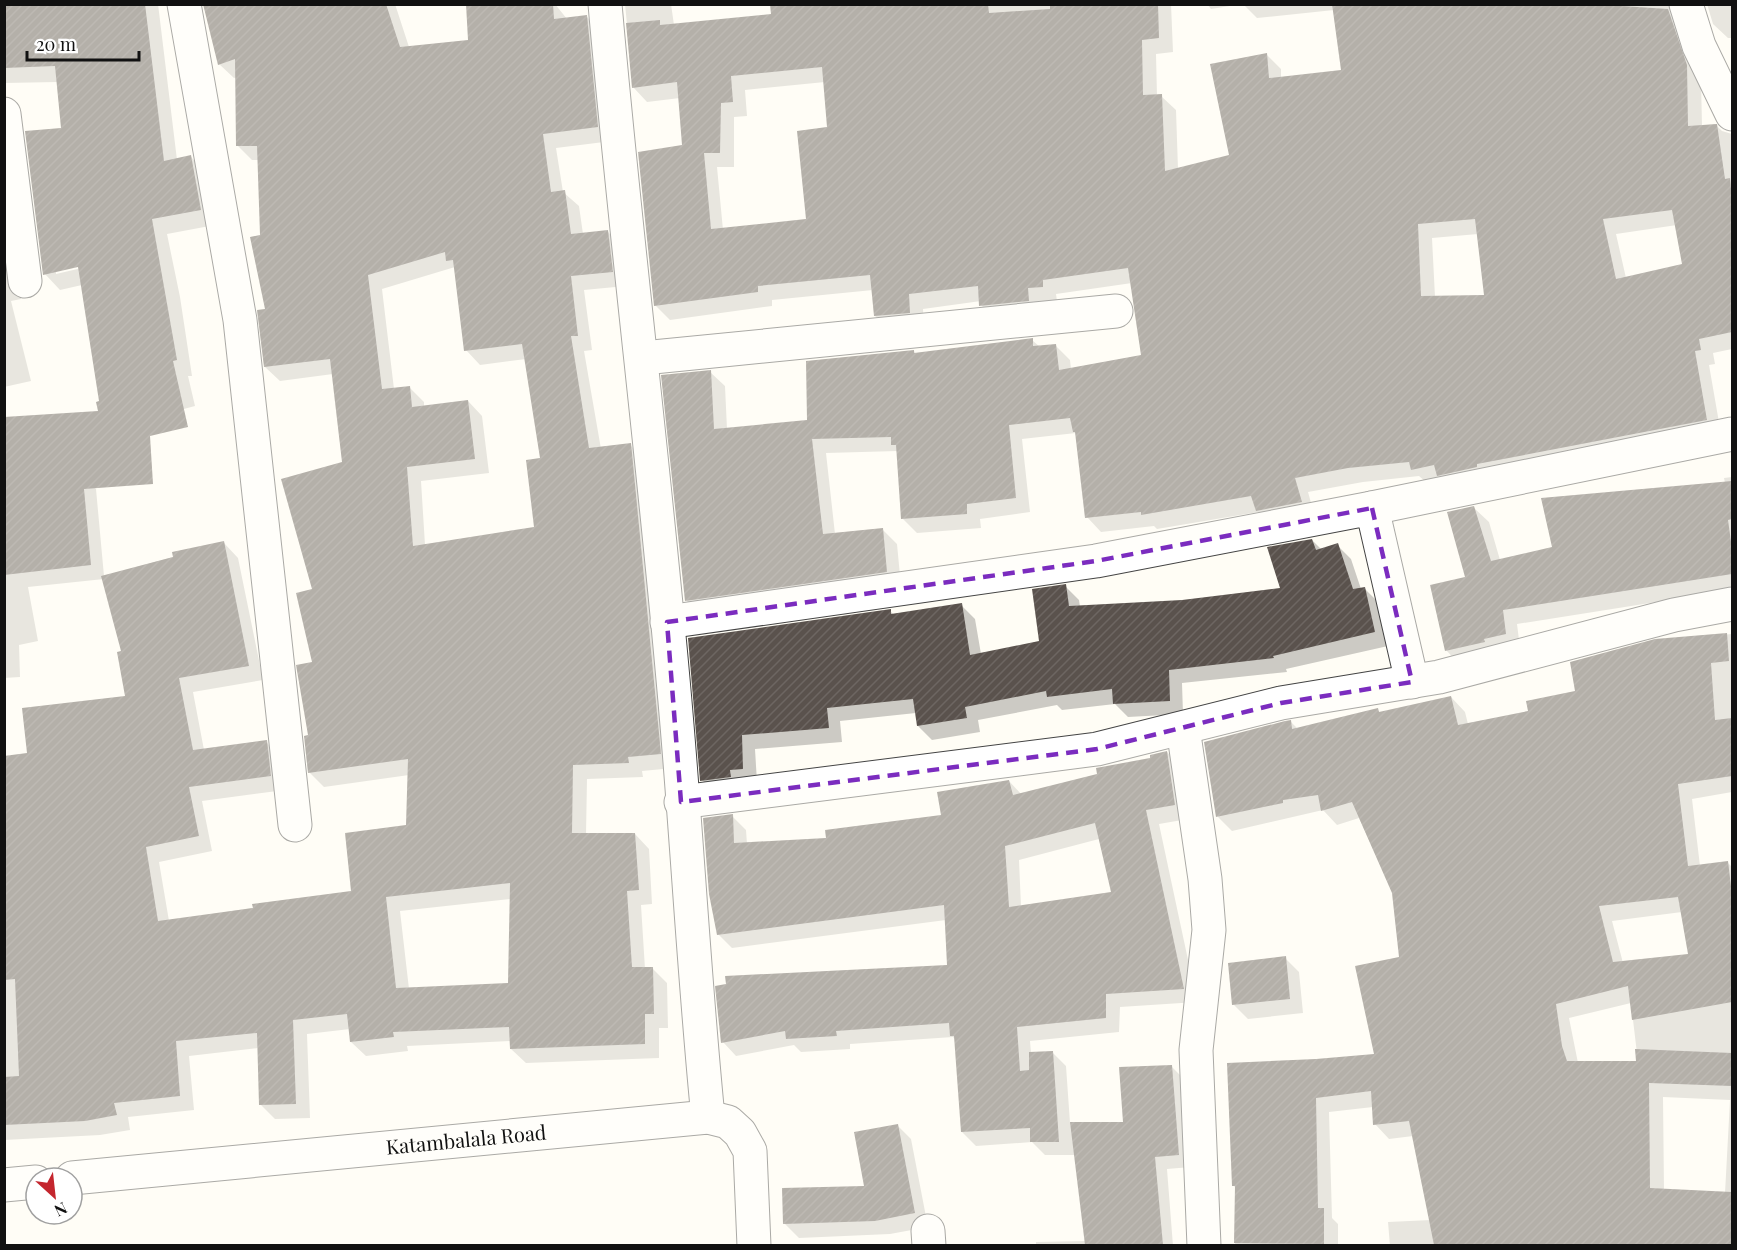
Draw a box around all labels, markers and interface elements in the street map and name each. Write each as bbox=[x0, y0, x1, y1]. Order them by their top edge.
scale bar bbox=[27, 24, 140, 62]
text: 20 m bbox=[36, 32, 76, 56]
street label: Katambalala Road bbox=[385, 1118, 548, 1160]
north arrow bbox=[24, 1166, 84, 1226]
text: N bbox=[51, 1198, 71, 1222]

